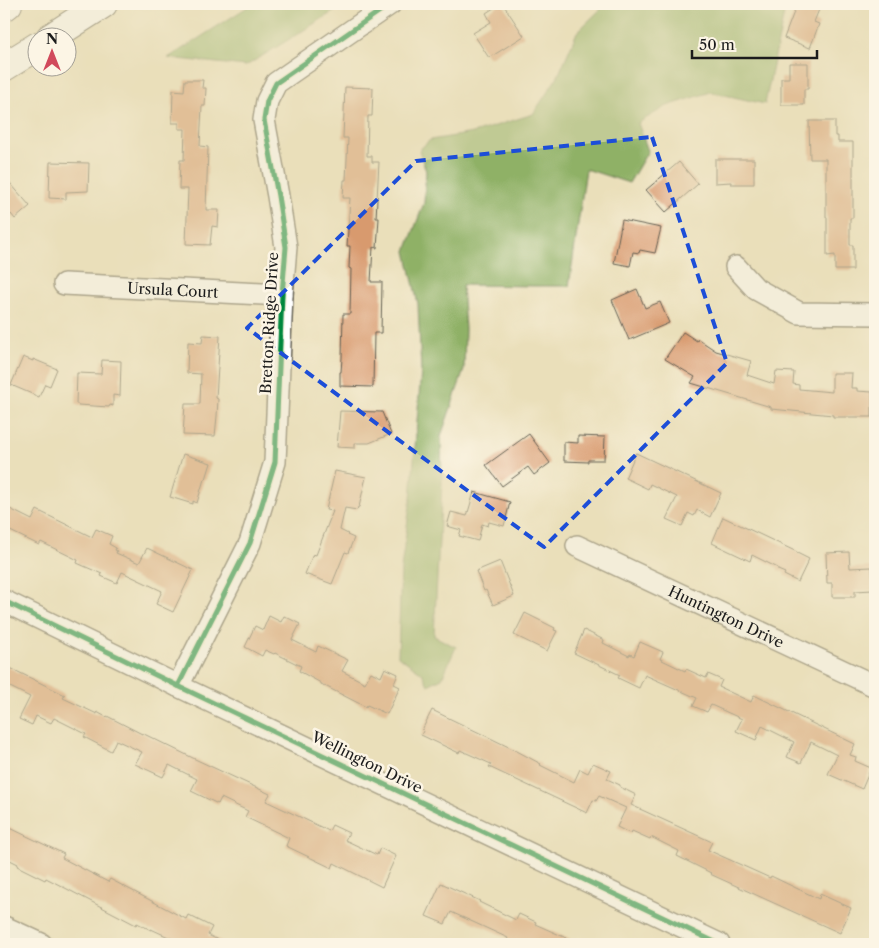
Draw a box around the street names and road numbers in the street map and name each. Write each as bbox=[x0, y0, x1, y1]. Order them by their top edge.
street label: Bretton Ridge Drive bbox=[256, 252, 282, 394]
street label: Ursula Court bbox=[127, 278, 220, 301]
street label: Huntington Drive bbox=[666, 581, 787, 651]
street label: Wellington Drive bbox=[307, 726, 426, 797]

